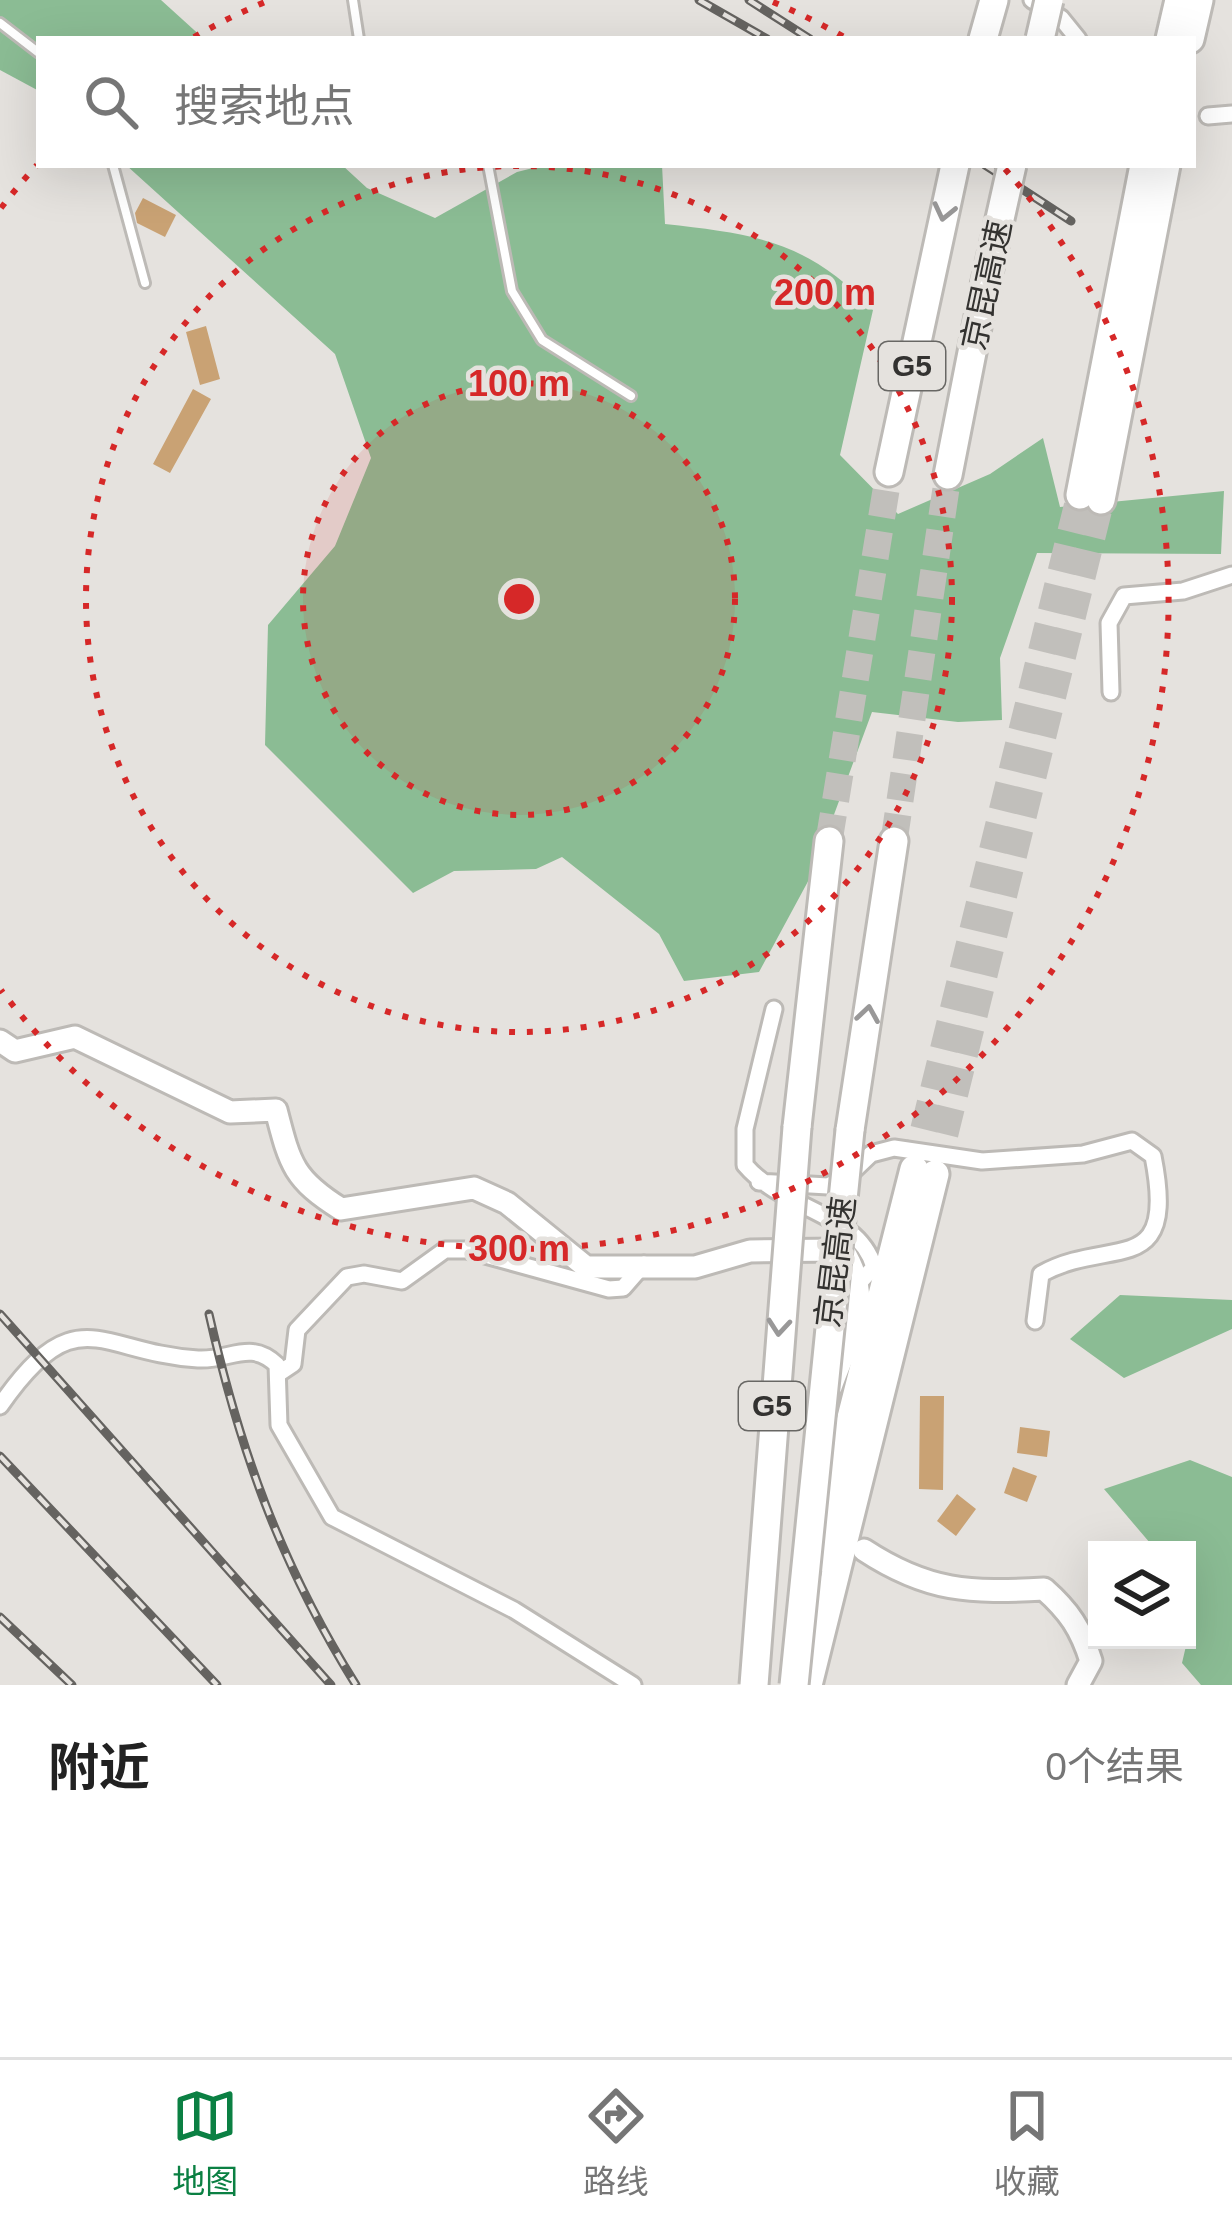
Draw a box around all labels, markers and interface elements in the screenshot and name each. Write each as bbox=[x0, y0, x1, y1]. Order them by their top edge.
search box bbox=[36, 36, 1196, 168]
icon: search bbox=[78, 69, 144, 135]
text: 搜索地点 bbox=[174, 81, 354, 132]
one-way arrow bbox=[933, 202, 958, 222]
street label: 京昆高速 bbox=[955, 217, 1018, 354]
text: 200 m bbox=[774, 272, 876, 313]
road number: G5 bbox=[879, 342, 945, 390]
text: 100 m bbox=[468, 363, 570, 404]
centre of rings bbox=[498, 578, 540, 620]
one-way arrow bbox=[854, 1004, 880, 1024]
street label: 京昆高速 bbox=[809, 1194, 862, 1330]
text: 300 m bbox=[468, 1228, 570, 1269]
one-way arrow bbox=[767, 1318, 792, 1337]
road number: G5 bbox=[739, 1382, 805, 1430]
map controls bbox=[1088, 1541, 1196, 1649]
button: layers bbox=[1088, 1541, 1196, 1649]
text: 附近 bbox=[48, 1739, 150, 1796]
text: 0个结果 bbox=[1045, 1745, 1184, 1788]
tab: 地图 bbox=[172, 2083, 238, 2203]
tab: 路线 bbox=[583, 2083, 649, 2203]
tab: 收藏 bbox=[994, 2083, 1060, 2203]

